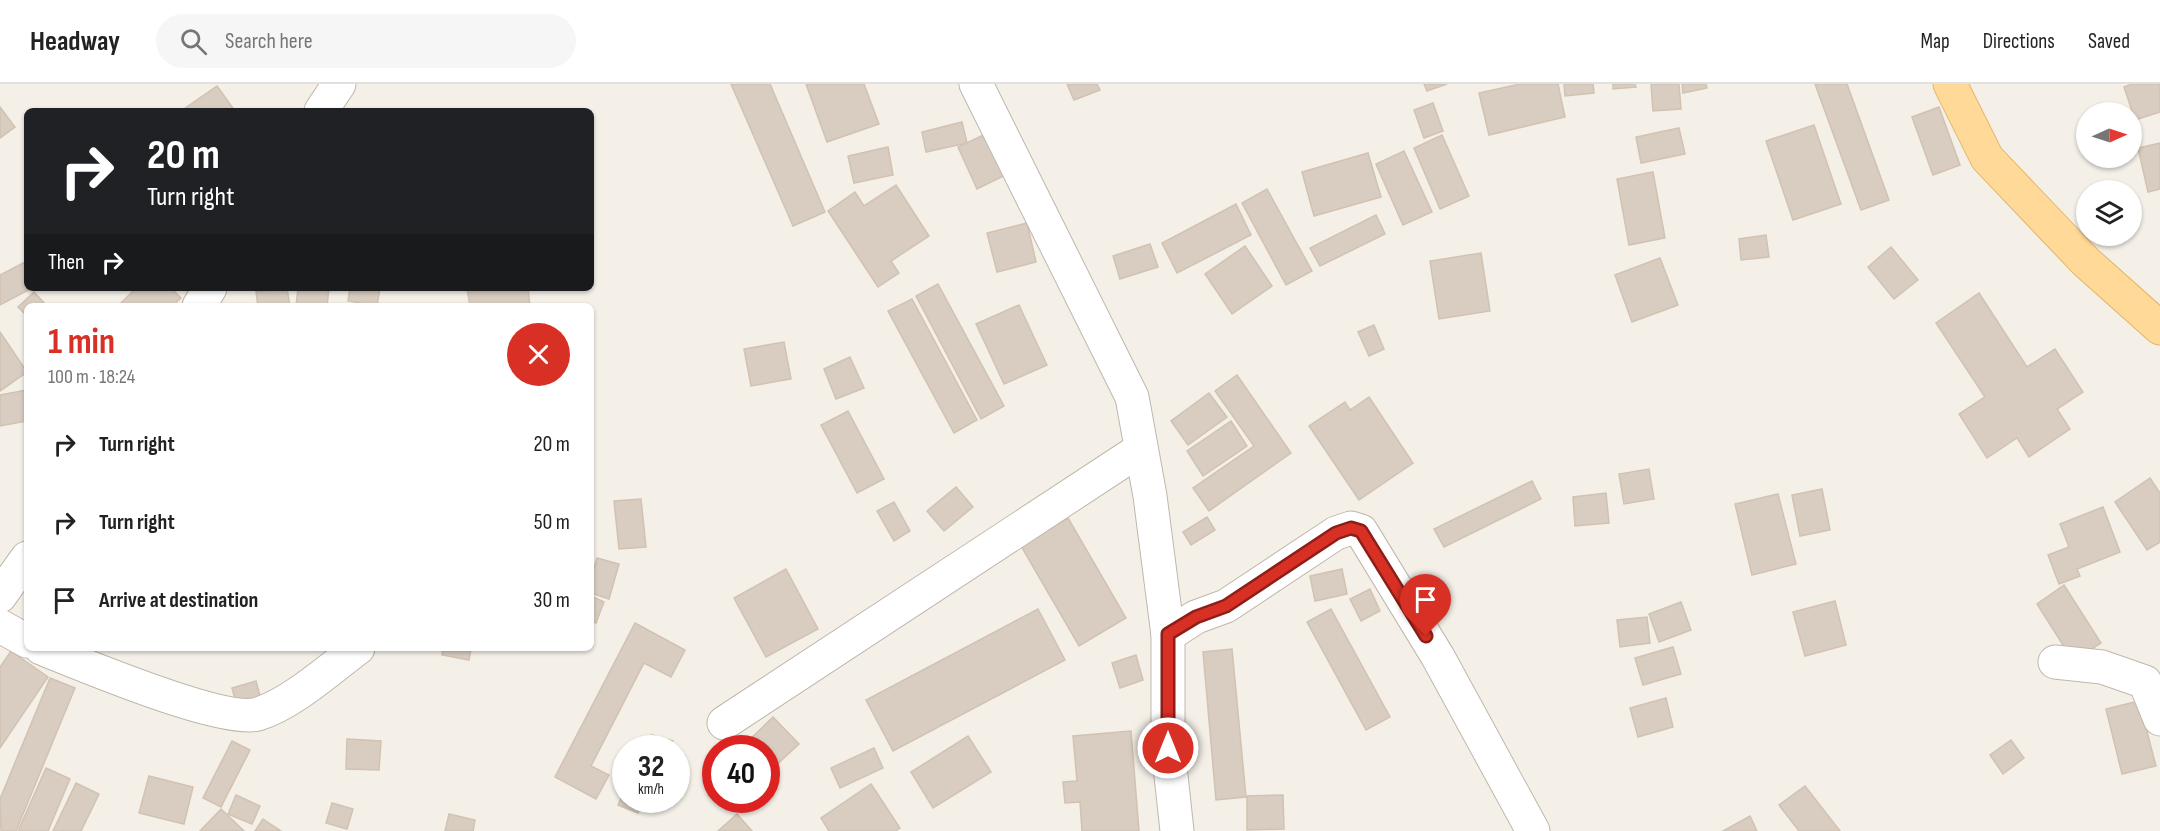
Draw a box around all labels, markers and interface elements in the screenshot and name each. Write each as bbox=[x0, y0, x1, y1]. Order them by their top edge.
search box bbox=[156, 14, 576, 68]
text: Headway bbox=[30, 25, 120, 58]
icon: search bbox=[177, 25, 210, 58]
text: Search here bbox=[225, 28, 312, 55]
text: Map bbox=[1920, 29, 1950, 54]
text: Directions bbox=[1983, 29, 2055, 54]
text: Saved bbox=[2088, 29, 2130, 54]
north arrow bbox=[2076, 102, 2142, 168]
map controls bbox=[2076, 102, 2142, 246]
text: 20 m bbox=[147, 130, 220, 181]
icon: right bbox=[48, 132, 126, 210]
button: layers bbox=[2076, 180, 2142, 246]
text: Turn right bbox=[147, 181, 234, 213]
icon: right bbox=[96, 246, 129, 279]
text: Then bbox=[48, 249, 84, 276]
text: 1 min bbox=[48, 321, 115, 364]
button: close bbox=[507, 323, 570, 386]
text: 100 m · 18:24 bbox=[48, 365, 135, 389]
icon: right bbox=[48, 428, 81, 461]
text: Turn right bbox=[99, 431, 175, 458]
text: 20 m bbox=[534, 431, 570, 458]
icon: right bbox=[48, 506, 81, 539]
text: Turn right bbox=[99, 509, 175, 536]
text: 50 m bbox=[534, 509, 570, 536]
pin bbox=[1400, 574, 1451, 636]
icon: arrive bbox=[1409, 583, 1442, 616]
icon: arrive bbox=[48, 584, 81, 617]
text: Arrive at destination bbox=[99, 587, 258, 614]
text: 30 m bbox=[533, 587, 570, 614]
position arrow bbox=[1136, 716, 1200, 780]
speed limit sign: 40 bbox=[702, 735, 780, 813]
text: 32 bbox=[638, 749, 664, 785]
text: km/h bbox=[638, 780, 664, 799]

